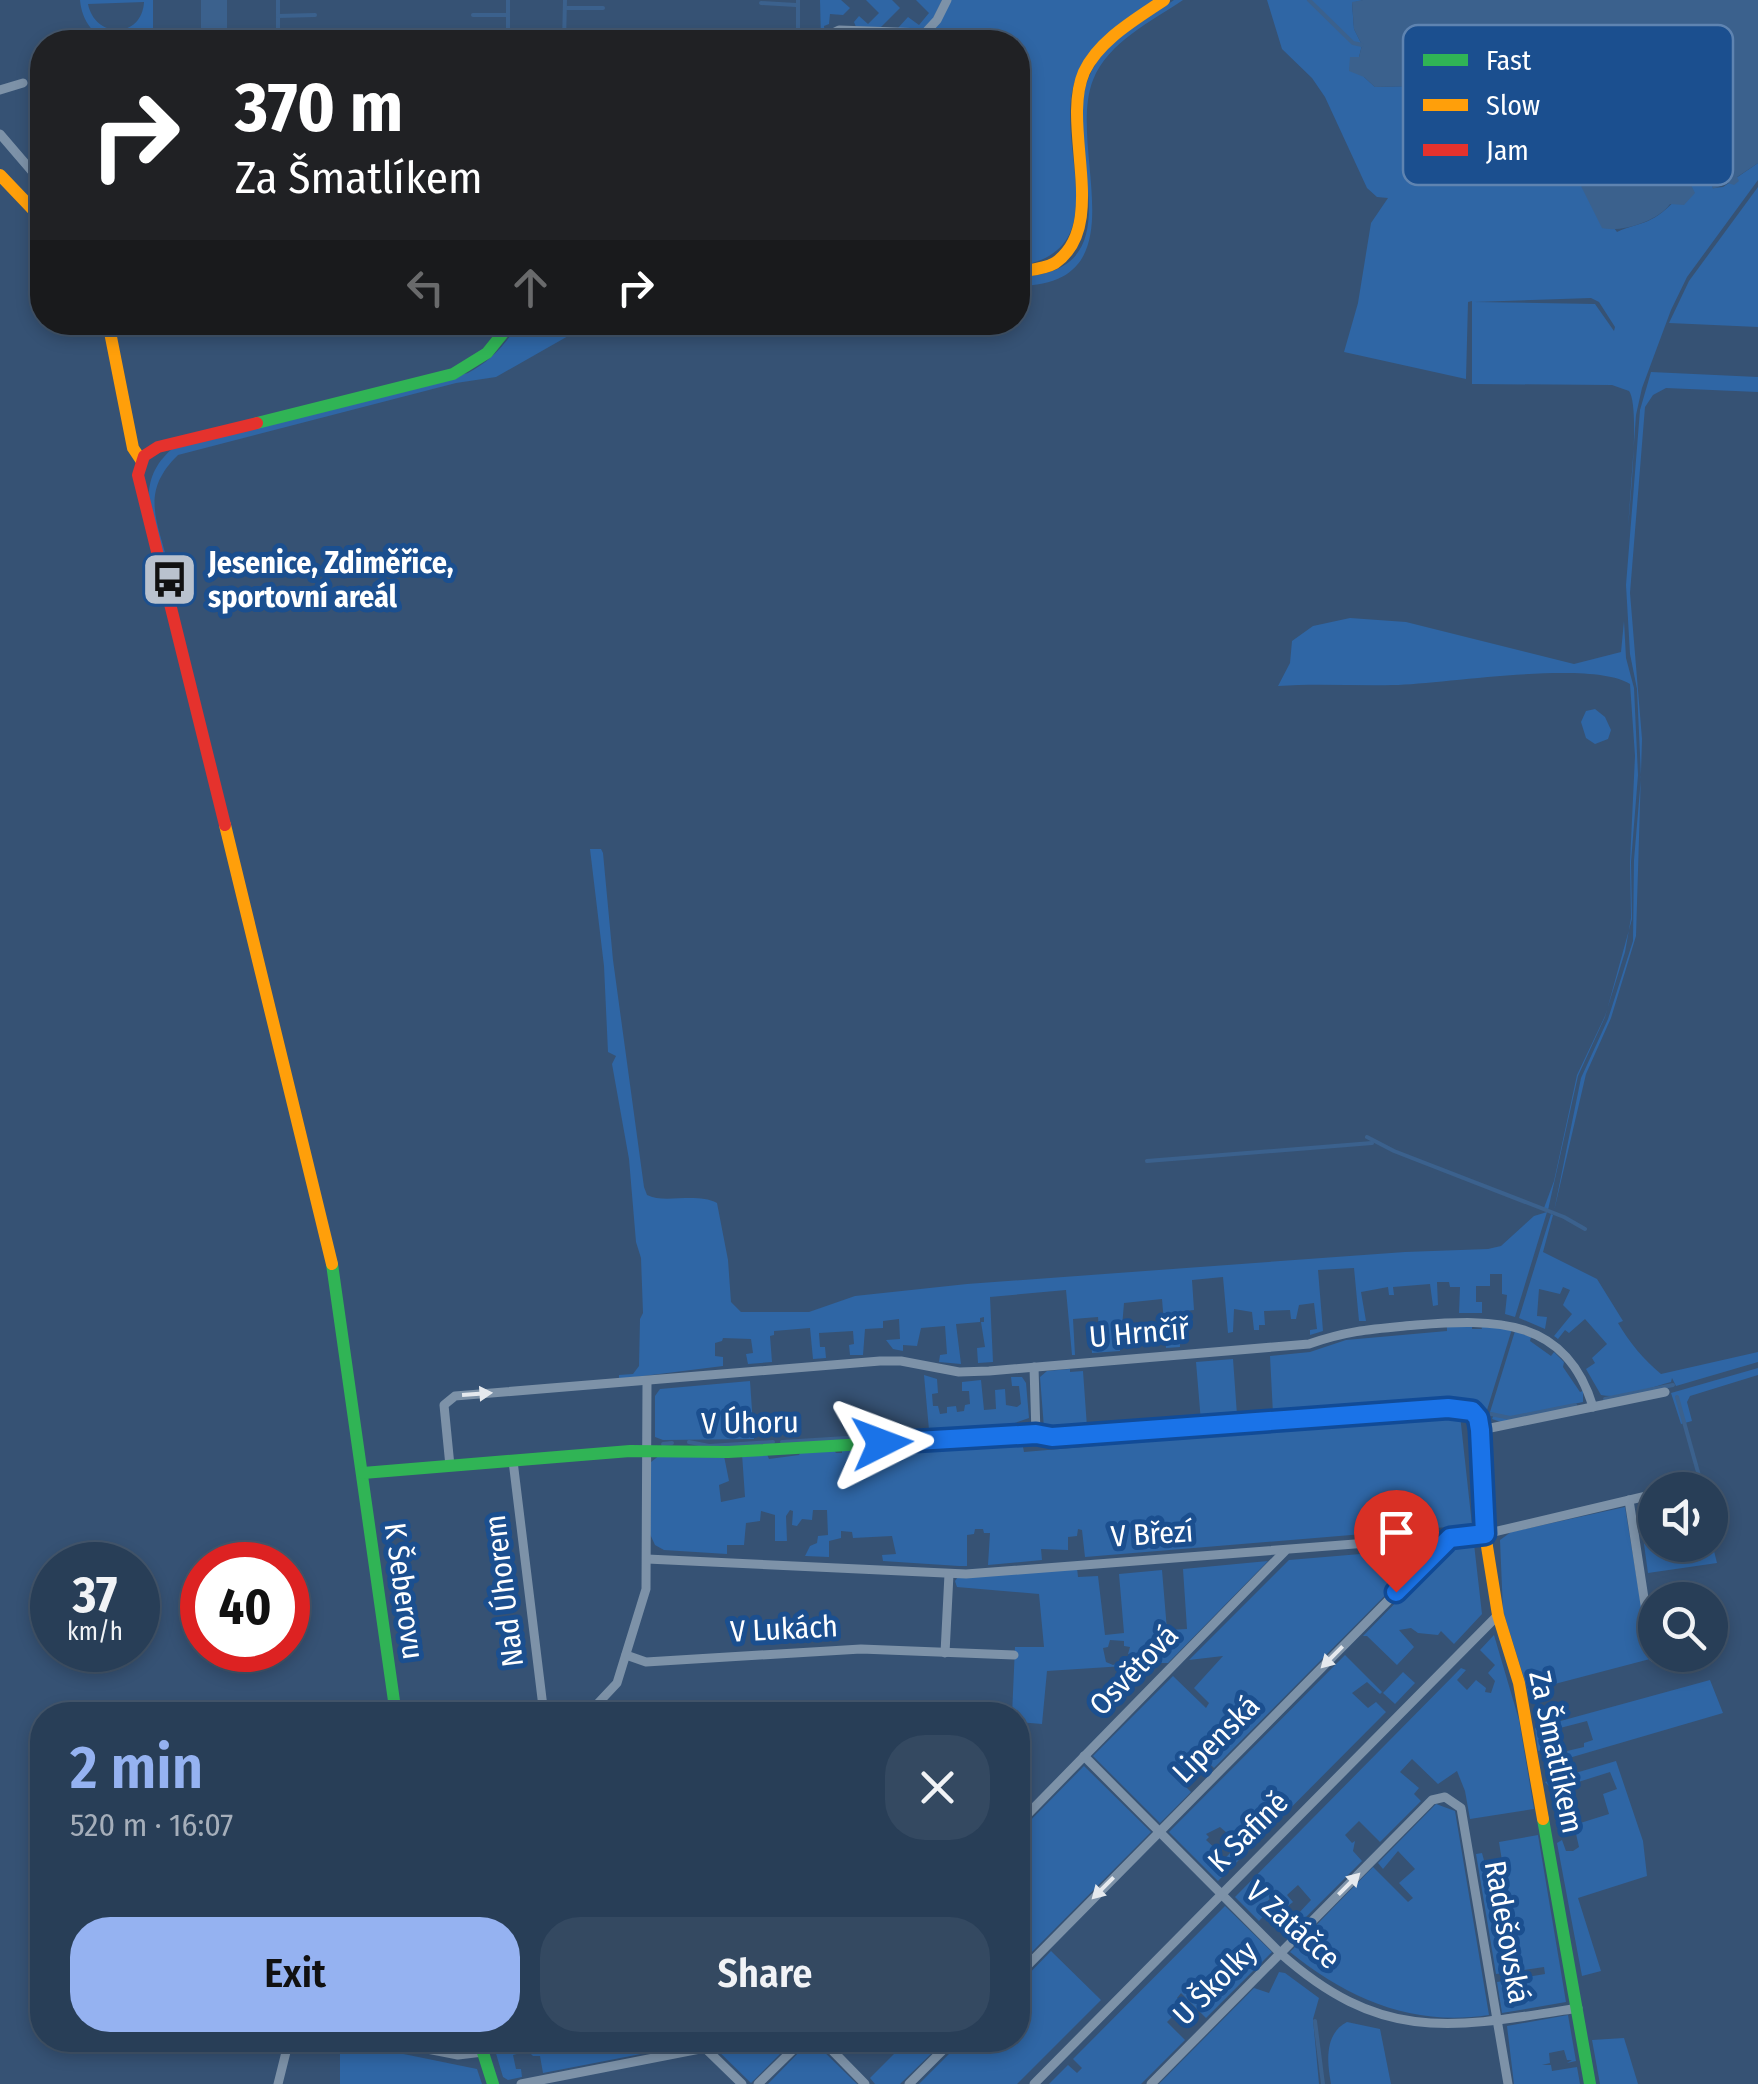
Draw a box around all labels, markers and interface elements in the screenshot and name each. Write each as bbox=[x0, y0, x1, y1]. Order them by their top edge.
legend bbox=[1403, 25, 1733, 185]
text: Fast bbox=[1486, 44, 1532, 77]
text: 370 m bbox=[235, 66, 403, 150]
icon: right bbox=[70, 70, 200, 200]
text: Slow bbox=[1486, 89, 1540, 122]
text: Jam bbox=[1486, 134, 1529, 167]
text: Za Šmatlíkem bbox=[235, 151, 483, 205]
icon: left bbox=[398, 260, 453, 315]
icon: ahead bbox=[503, 260, 558, 315]
icon: right bbox=[608, 260, 663, 315]
place label: Jesenice, Zdiměřice, sportovní areál bbox=[207, 545, 453, 615]
bus stop icon: Jesenice, Zdiměřice, sportovní areál bbox=[139, 550, 199, 610]
street label: U Hrnčíř bbox=[1088, 1311, 1191, 1355]
one-way arrow bbox=[461, 1386, 493, 1402]
position arrow bbox=[830, 1391, 934, 1495]
street label: V Úhoru bbox=[701, 1404, 799, 1442]
map controls bbox=[1638, 1472, 1728, 1672]
button: sound bbox=[1638, 1472, 1728, 1562]
pin bbox=[1354, 1490, 1439, 1593]
icon: arrive bbox=[1369, 1505, 1424, 1560]
street label: Nad Úhorem bbox=[477, 1513, 531, 1669]
street label: V Březí bbox=[1110, 1513, 1194, 1555]
street label: K Šeberovu bbox=[377, 1520, 431, 1662]
speed limit sign: 40 bbox=[180, 1542, 310, 1672]
text: 37 bbox=[73, 1565, 117, 1625]
button: search bbox=[1638, 1582, 1728, 1672]
street label: V Lukách bbox=[729, 1608, 839, 1650]
text: km/h bbox=[67, 1617, 123, 1647]
street label: Osvětová bbox=[1082, 1617, 1186, 1723]
one-way arrow bbox=[1321, 1645, 1344, 1669]
street label: Za Šmatlíkem bbox=[1521, 1668, 1591, 1836]
street label: Lipenská bbox=[1165, 1688, 1267, 1790]
text: 2 min bbox=[70, 1732, 203, 1804]
button: close bbox=[885, 1735, 990, 1840]
street label: K Safině bbox=[1200, 1784, 1296, 1880]
text: 520 m · 16:07 bbox=[70, 1806, 233, 1844]
street label: Radešovská bbox=[1477, 1858, 1537, 2006]
one-way arrow bbox=[1336, 1872, 1360, 1896]
street label: V Zatáčce bbox=[1238, 1873, 1348, 1977]
one-way arrow bbox=[1092, 1876, 1116, 1900]
button: Exit bbox=[70, 1917, 520, 2032]
button: Share bbox=[540, 1917, 990, 2032]
street label: U Školky bbox=[1165, 1933, 1265, 2033]

